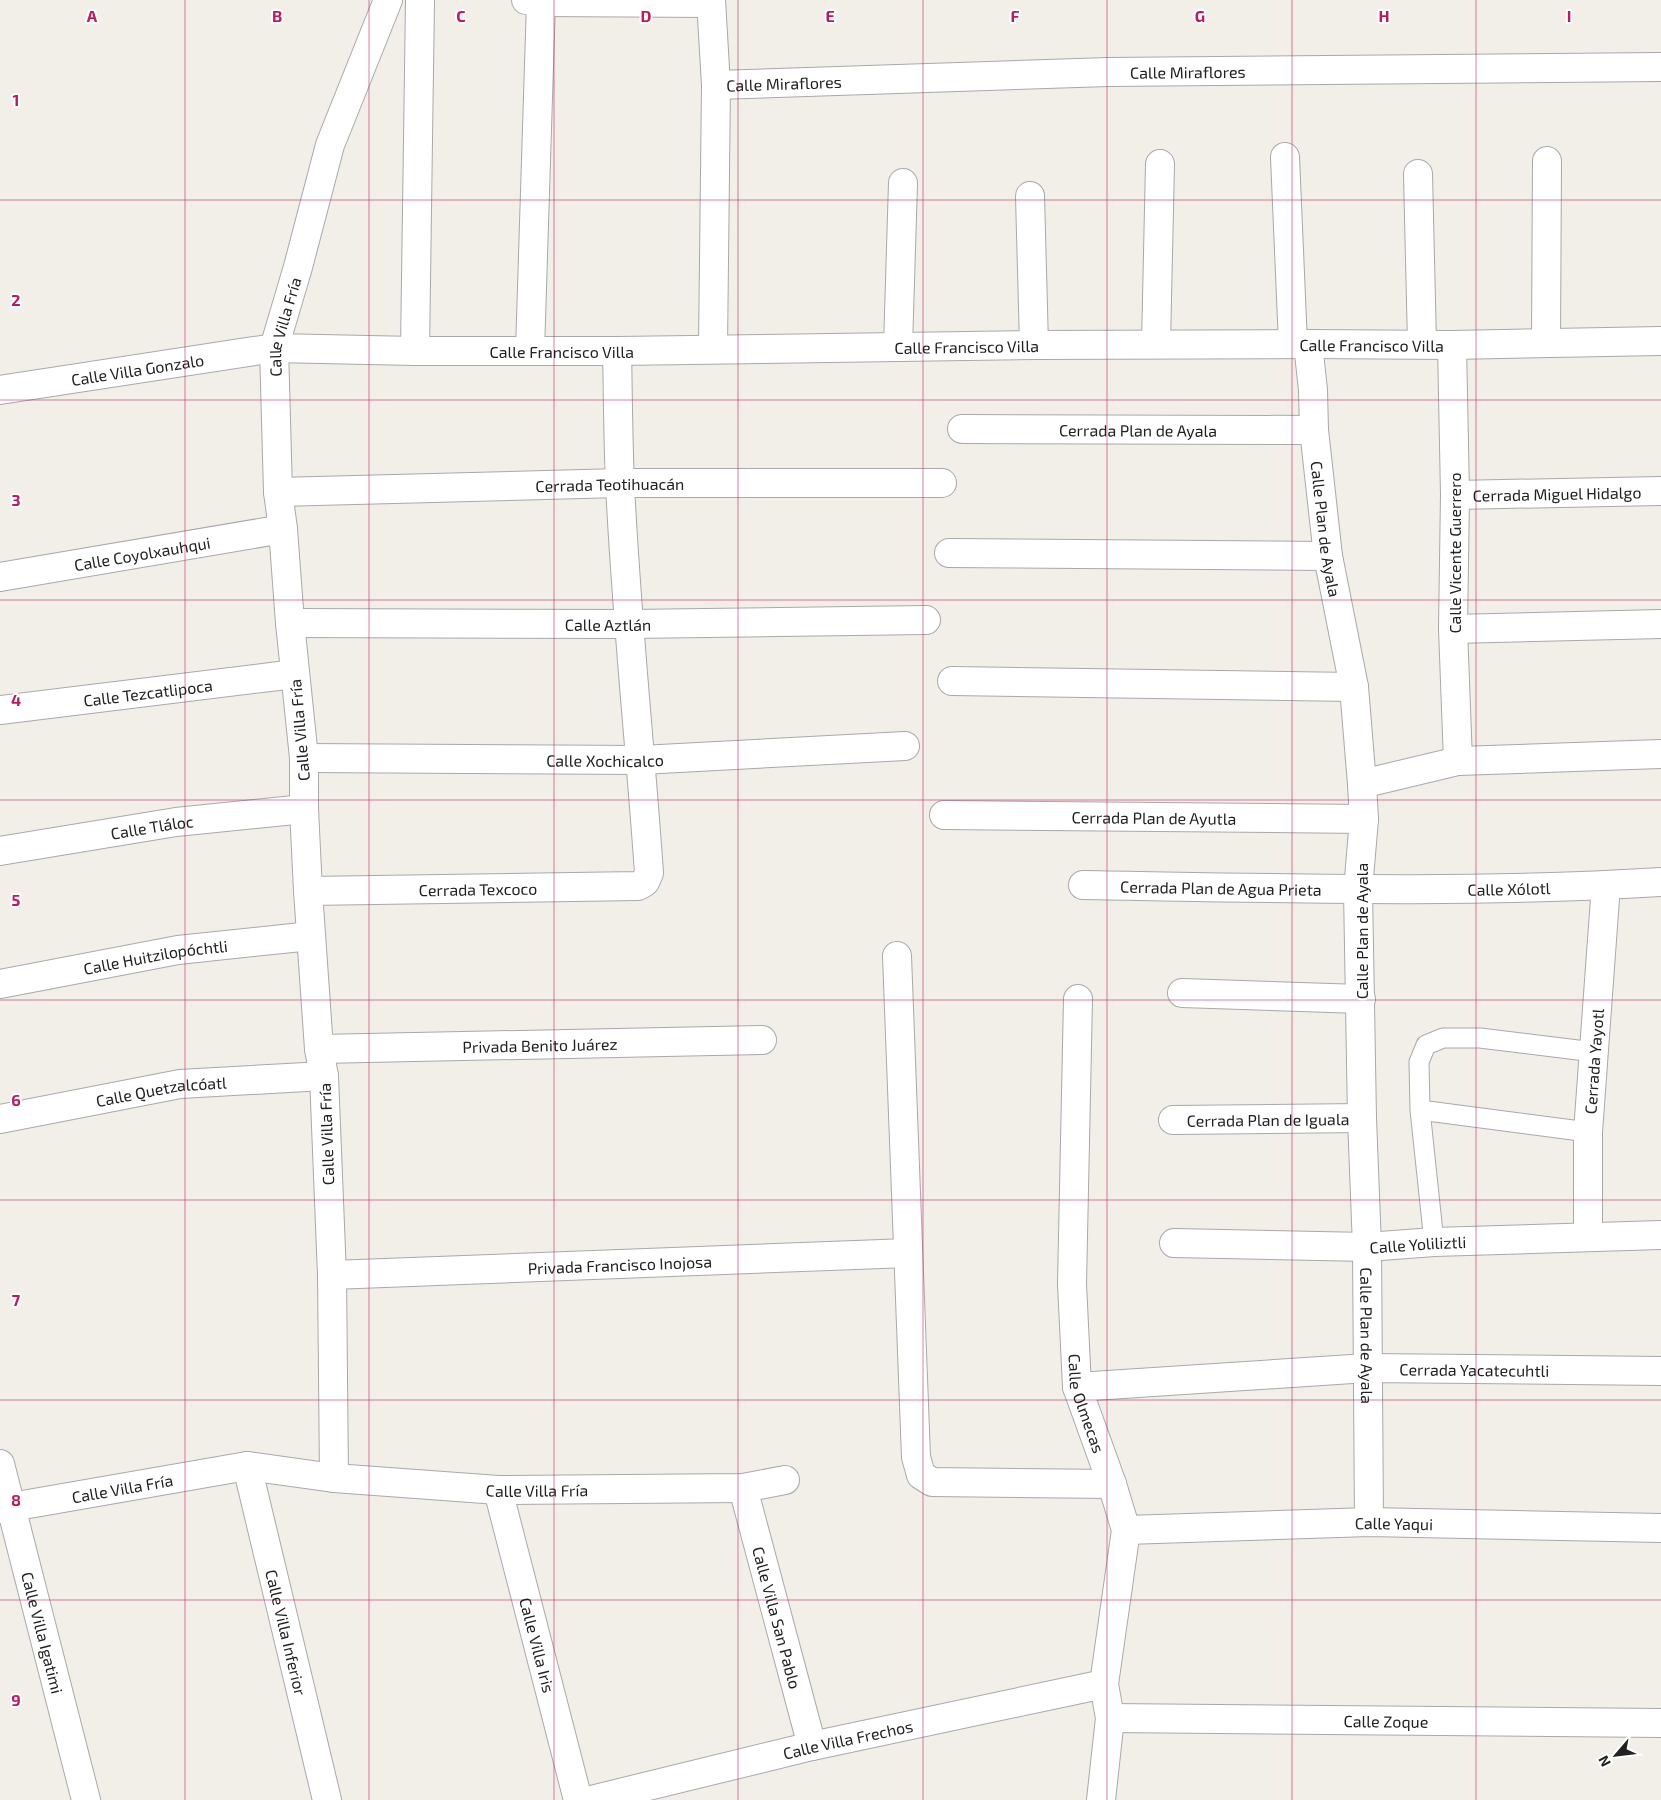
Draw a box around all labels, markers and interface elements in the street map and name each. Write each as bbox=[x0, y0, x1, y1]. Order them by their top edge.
text: A bbox=[87, 6, 98, 25]
text: B bbox=[272, 6, 282, 25]
text: C bbox=[456, 6, 466, 25]
text: D bbox=[641, 6, 652, 25]
text: E bbox=[825, 6, 835, 25]
text: F bbox=[1011, 6, 1020, 25]
text: G bbox=[1195, 6, 1205, 25]
text: H bbox=[1378, 6, 1390, 25]
text: I bbox=[1567, 6, 1571, 25]
street label: Calle Miraflores bbox=[1130, 61, 1246, 81]
street label: Calle Miraflores bbox=[726, 71, 842, 94]
text: 1 bbox=[13, 90, 19, 109]
street label: Calle Villa Fría bbox=[265, 275, 304, 377]
text: 2 bbox=[11, 290, 21, 309]
street label: Calle Francisco Villa bbox=[1299, 334, 1444, 354]
street label: Calle Francisco Villa bbox=[894, 335, 1039, 357]
street label: Calle Francisco Villa bbox=[490, 341, 634, 361]
street label: Calle Villa Gonzalo bbox=[70, 349, 205, 388]
street label: Cerrada Plan de Ayala bbox=[1059, 420, 1217, 439]
street label: Calle Plan de Ayala bbox=[1308, 460, 1345, 598]
street label: Calle Vicente Guerrero bbox=[1445, 472, 1464, 634]
street label: Cerrada Teotihuacán bbox=[535, 473, 684, 495]
street label: Cerrada Miguel Hidalgo bbox=[1472, 482, 1642, 504]
text: 3 bbox=[11, 490, 21, 509]
street label: Calle Coyolxauhqui bbox=[72, 532, 212, 574]
street label: Calle Aztlán bbox=[565, 614, 651, 634]
street label: Calle Tezcatlipoca bbox=[82, 675, 214, 709]
street label: Calle Villa Fría bbox=[285, 678, 313, 782]
text: 4 bbox=[11, 690, 21, 709]
street label: Calle Xochicalco bbox=[546, 749, 664, 770]
street label: Cerrada Plan de Ayutla bbox=[1072, 807, 1236, 827]
street label: Calle Tláloc bbox=[109, 811, 195, 842]
street label: Calle Plan de Ayala bbox=[1352, 863, 1371, 999]
street label: Cerrada Plan de Agua Prieta bbox=[1120, 876, 1322, 898]
street label: Cerrada Texcoco bbox=[419, 878, 537, 899]
street label: Calle Xólotl bbox=[1467, 878, 1551, 898]
text: 5 bbox=[12, 890, 21, 909]
street label: Calle Huitzilopóchtli bbox=[82, 935, 228, 977]
street label: Cerrada Yayotl bbox=[1580, 1007, 1606, 1115]
street label: Privada Benito Juárez bbox=[462, 1033, 618, 1056]
street label: Calle Quetzalcóatl bbox=[94, 1072, 228, 1110]
street label: Calle Villa Fría bbox=[315, 1083, 337, 1185]
text: 6 bbox=[11, 1090, 21, 1109]
street label: Cerrada Plan de Iguala bbox=[1187, 1109, 1349, 1129]
street label: Calle Yoliliztli bbox=[1369, 1232, 1466, 1256]
street label: Privada Francisco Inojosa bbox=[527, 1251, 712, 1277]
street label: Calle Plan de Ayala bbox=[1358, 1267, 1378, 1404]
text: 7 bbox=[12, 1290, 21, 1309]
street label: Calle Olmecas bbox=[1066, 1353, 1109, 1455]
street label: Cerrada Yacatecuhtli bbox=[1399, 1359, 1549, 1379]
street label: Calle Villa Fría bbox=[70, 1470, 174, 1506]
street label: Calle Villa Fría bbox=[485, 1480, 588, 1500]
text: 8 bbox=[11, 1490, 21, 1509]
street label: Calle Yaqui bbox=[1354, 1512, 1433, 1533]
street label: Calle Villa San Pablo bbox=[749, 1544, 806, 1691]
street label: Calle Villa Inferior bbox=[263, 1567, 311, 1698]
street label: Calle Villa Igatimi bbox=[18, 1570, 68, 1695]
street label: Calle Villa Iris bbox=[517, 1595, 559, 1695]
text: 9 bbox=[11, 1690, 21, 1709]
street label: Calle Zoque bbox=[1344, 1711, 1428, 1730]
street label: Calle Villa Frechos bbox=[781, 1715, 914, 1762]
north arrow bbox=[1591, 1730, 1641, 1780]
text: N bbox=[1594, 1753, 1614, 1770]

